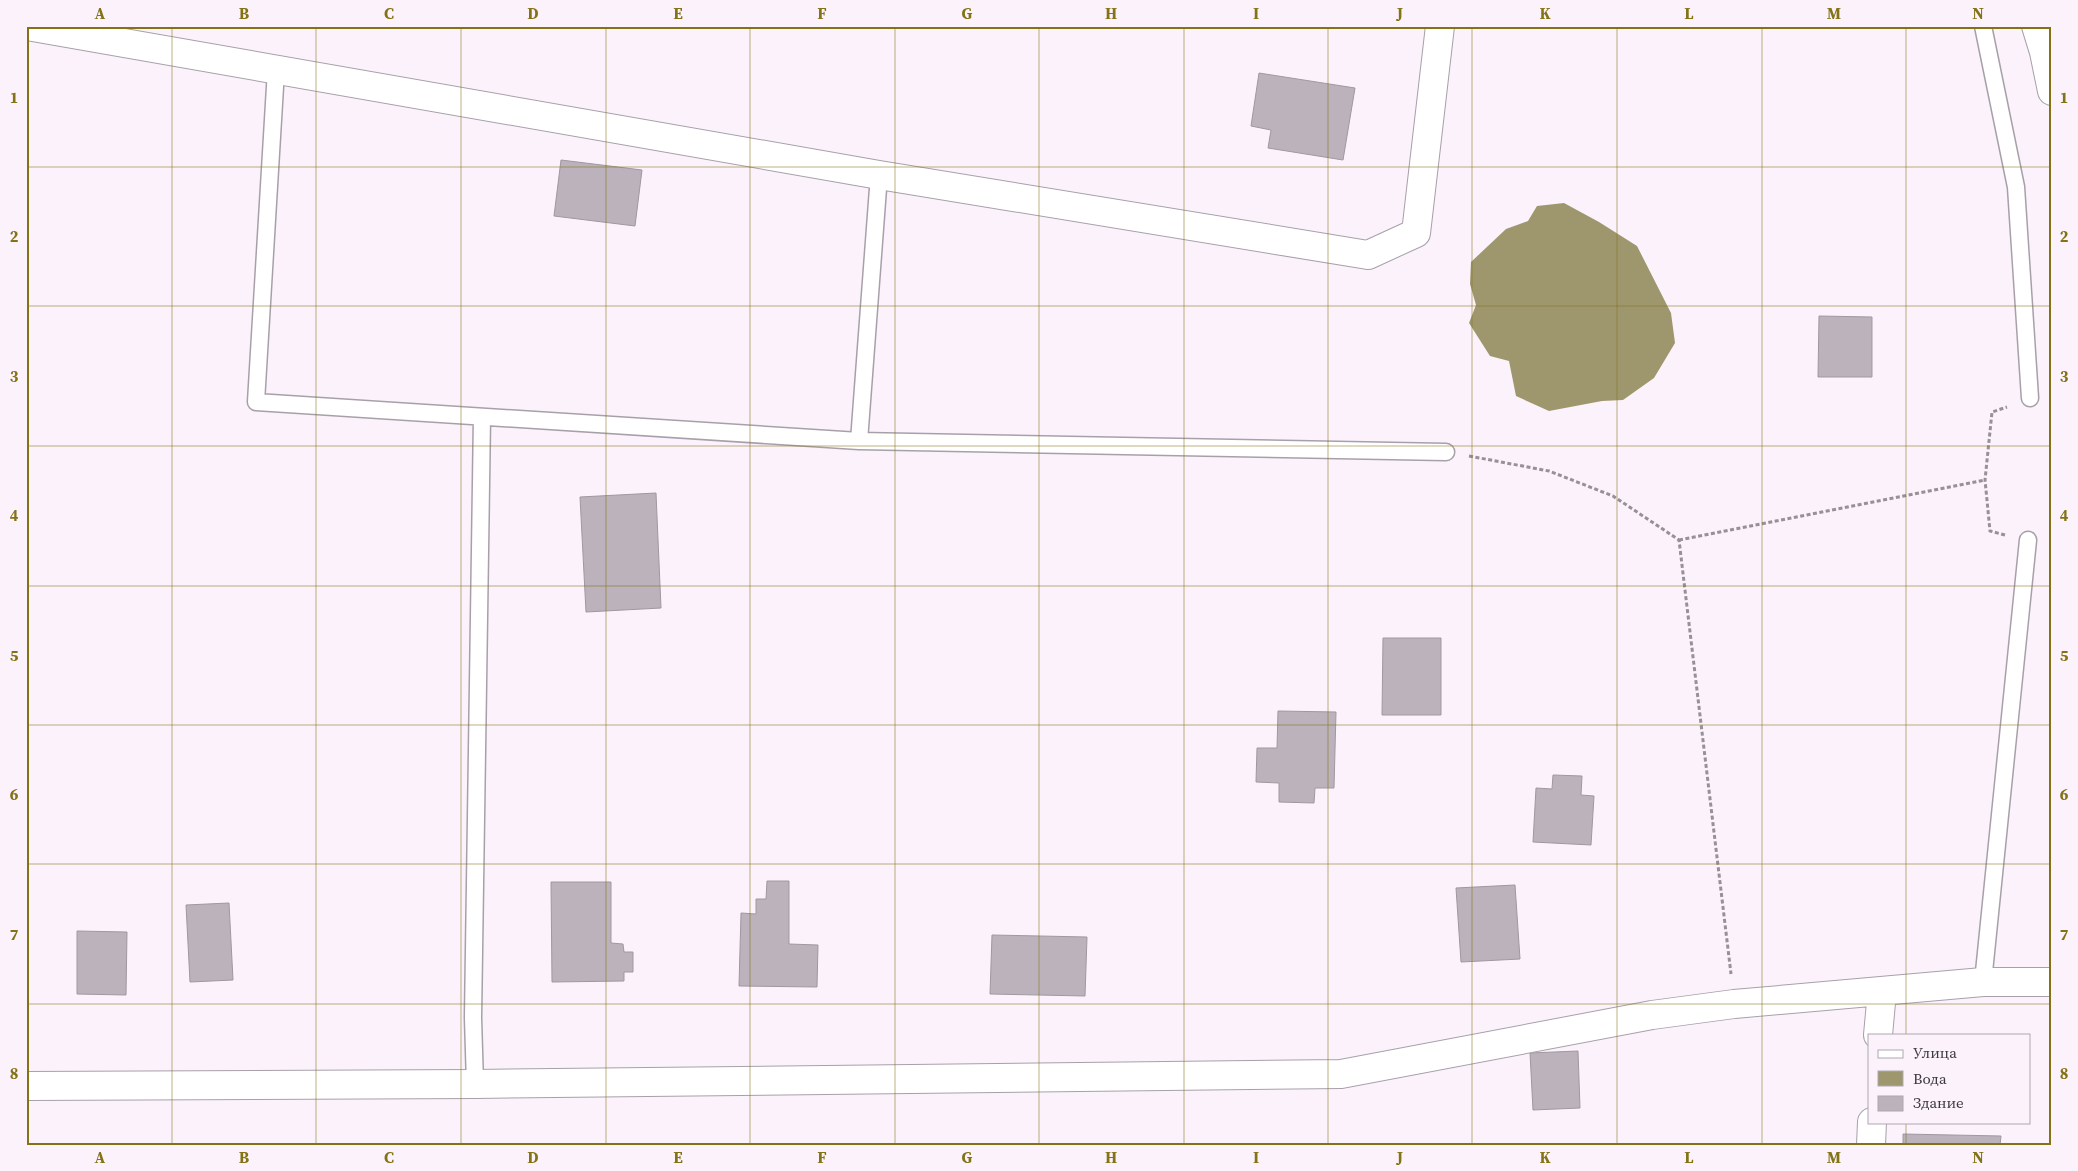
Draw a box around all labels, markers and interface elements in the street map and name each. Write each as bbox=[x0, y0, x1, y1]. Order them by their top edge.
text: A bbox=[95, 2, 106, 24]
text: B bbox=[239, 2, 250, 24]
text: C bbox=[384, 2, 394, 24]
text: D bbox=[527, 2, 539, 24]
text: E bbox=[673, 2, 683, 24]
text: F bbox=[817, 2, 827, 24]
text: G bbox=[962, 2, 973, 24]
text: H bbox=[1105, 2, 1117, 24]
text: I bbox=[1253, 2, 1259, 24]
text: J bbox=[1396, 2, 1403, 24]
text: K bbox=[1539, 2, 1551, 24]
text: L bbox=[1684, 2, 1694, 24]
text: M bbox=[1827, 2, 1841, 24]
text: N bbox=[1972, 2, 1984, 24]
text: 1 bbox=[10, 86, 18, 108]
text: 1 bbox=[2060, 86, 2068, 108]
text: 2 bbox=[10, 225, 19, 247]
text: 2 bbox=[2060, 225, 2069, 247]
text: 3 bbox=[10, 365, 19, 387]
text: 3 bbox=[2060, 365, 2069, 387]
text: 4 bbox=[10, 504, 19, 526]
text: 4 bbox=[2060, 504, 2069, 526]
text: 5 bbox=[10, 644, 19, 666]
text: 5 bbox=[2060, 644, 2069, 666]
text: 6 bbox=[10, 783, 19, 805]
text: 6 bbox=[2060, 783, 2069, 805]
text: 7 bbox=[10, 923, 19, 945]
text: 7 bbox=[2060, 923, 2069, 945]
legend bbox=[1868, 1034, 2030, 1124]
text: Улица bbox=[1913, 1042, 1957, 1063]
text: 8 bbox=[10, 1062, 18, 1084]
text: 8 bbox=[2060, 1062, 2068, 1084]
text: Вода bbox=[1913, 1068, 1947, 1089]
text: Здание bbox=[1913, 1092, 1964, 1113]
text: A bbox=[95, 1146, 106, 1168]
text: B bbox=[239, 1146, 250, 1168]
text: C bbox=[384, 1146, 394, 1168]
text: D bbox=[527, 1146, 539, 1168]
text: E bbox=[673, 1146, 683, 1168]
text: F bbox=[817, 1146, 827, 1168]
text: G bbox=[962, 1146, 973, 1168]
text: H bbox=[1105, 1146, 1117, 1168]
text: I bbox=[1253, 1146, 1259, 1168]
text: J bbox=[1396, 1146, 1403, 1168]
text: K bbox=[1539, 1146, 1551, 1168]
text: L bbox=[1684, 1146, 1694, 1168]
text: M bbox=[1827, 1146, 1841, 1168]
text: N bbox=[1972, 1146, 1984, 1168]

